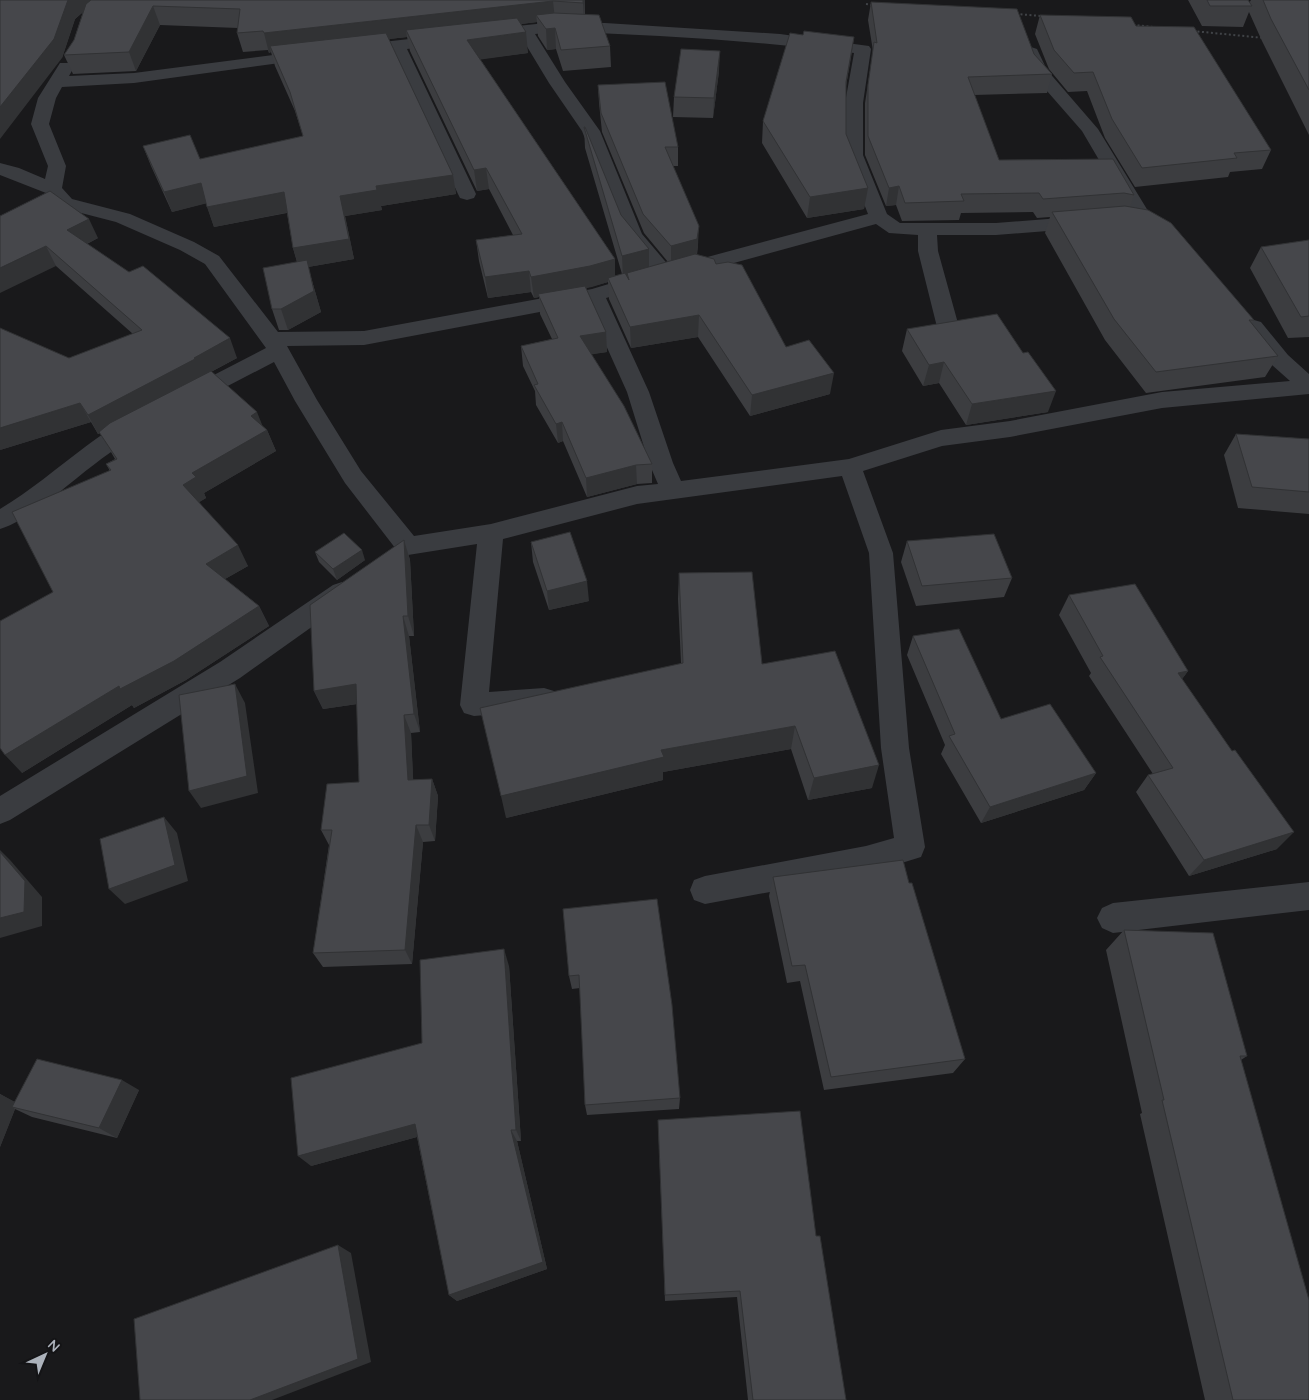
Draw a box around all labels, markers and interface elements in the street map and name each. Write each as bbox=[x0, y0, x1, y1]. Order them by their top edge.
north arrow bbox=[20, 1330, 70, 1380]
text: N bbox=[44, 1336, 64, 1356]

